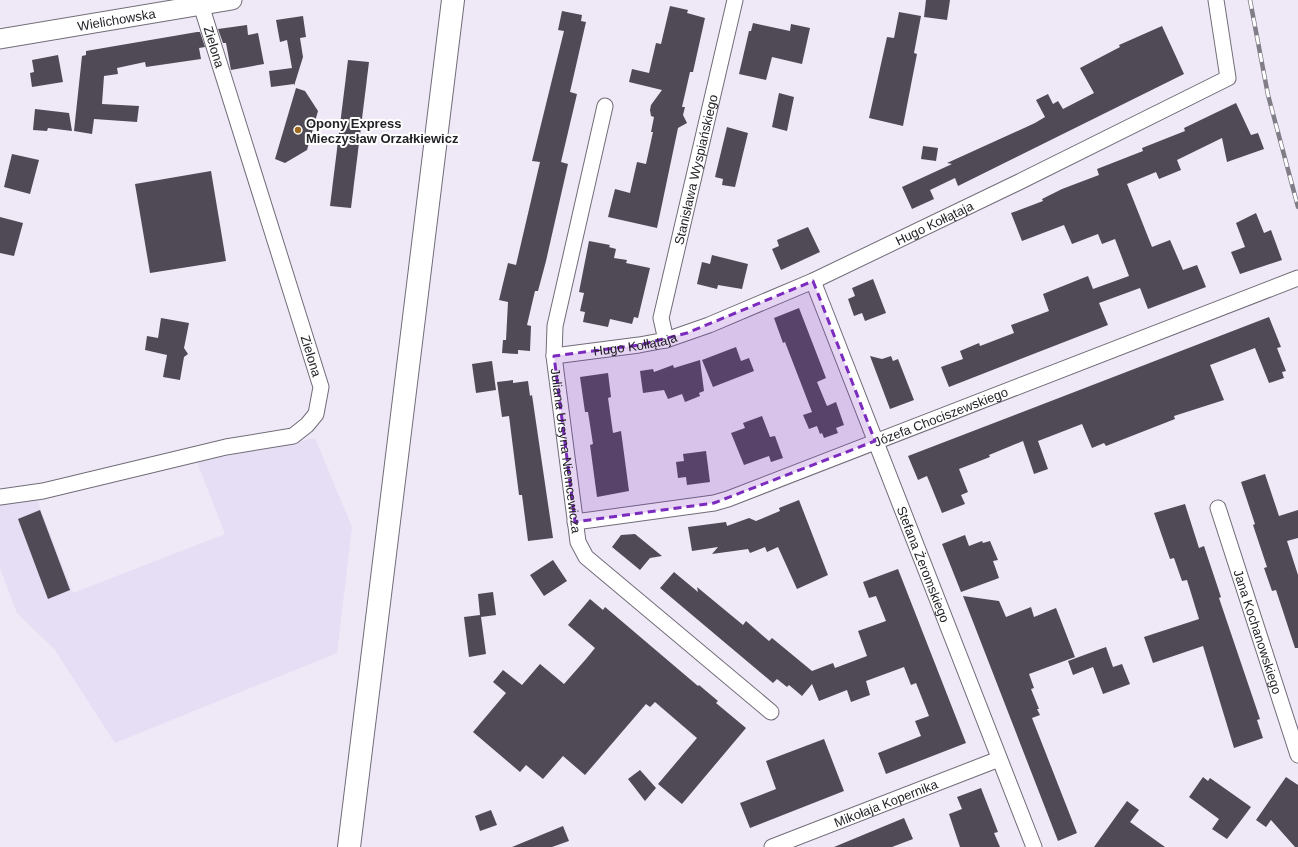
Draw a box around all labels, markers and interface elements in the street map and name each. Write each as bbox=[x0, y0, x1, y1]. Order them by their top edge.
street label: Wielichowska bbox=[76, 5, 157, 33]
street label: Zielona bbox=[201, 24, 228, 70]
street label: Stanisława Wyspiańskiego bbox=[671, 93, 720, 246]
place label: Opony Express Mieczysław Orzałkiewicz bbox=[306, 116, 459, 146]
marker: Opony Express Mieczysław Orzałkiewicz bbox=[293, 125, 303, 135]
street label: Hugo Kołłątaja bbox=[893, 197, 976, 248]
street label: Hugo Kołłątaja bbox=[592, 329, 680, 358]
street label: Zielona bbox=[298, 333, 325, 379]
street label: Juliana Ursyna Niemcewicza bbox=[548, 367, 584, 535]
street label: Józefa Chociszewskiego bbox=[872, 384, 1010, 449]
street label: Stefana Żeromskiego bbox=[894, 504, 953, 625]
street label: Jana Kochanowskiego bbox=[1231, 567, 1285, 696]
street label: Mikołaja Kopernika bbox=[832, 776, 940, 830]

